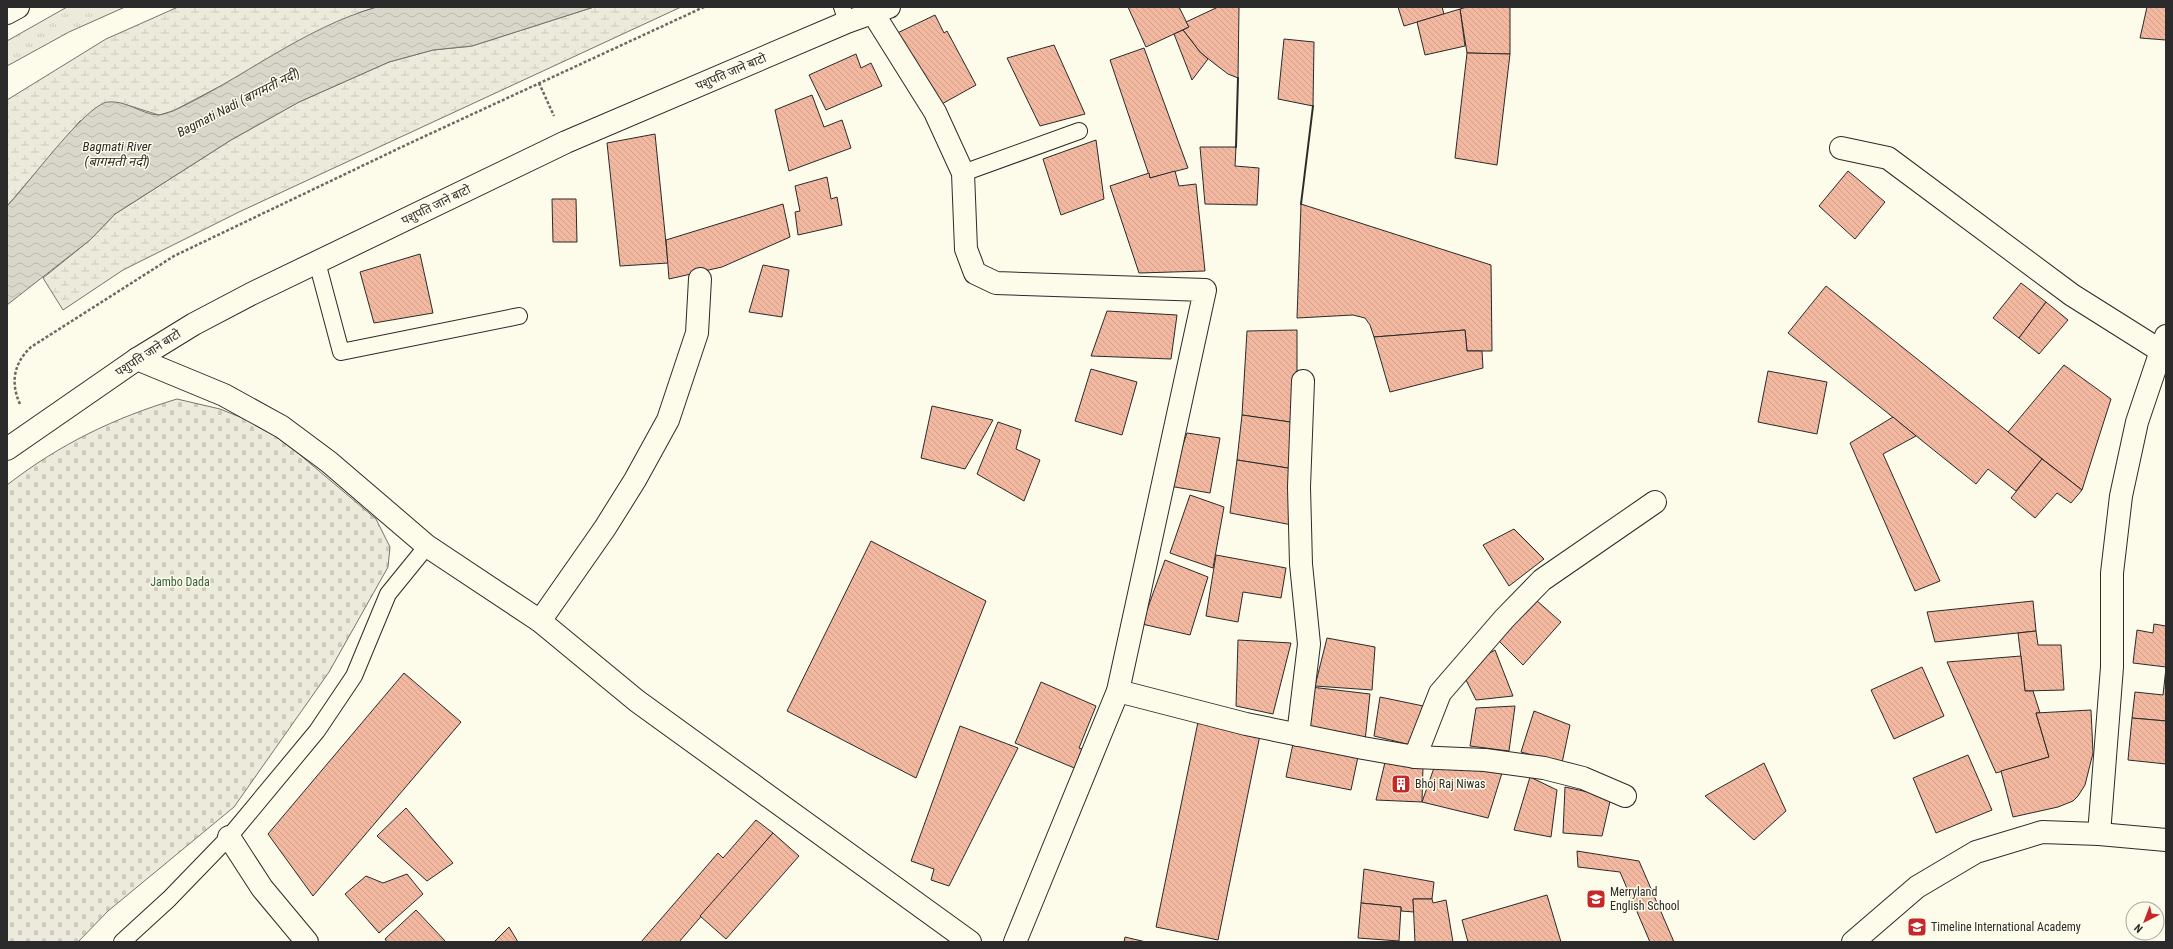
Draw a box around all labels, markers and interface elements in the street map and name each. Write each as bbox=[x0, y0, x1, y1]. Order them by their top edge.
street label: पशुपति जाने बाटो bbox=[693, 50, 769, 94]
water label: Bagmati Nadi (बागमती नदी) bbox=[175, 65, 302, 140]
water label: Bagmati River (बागमती नदी) bbox=[83, 139, 153, 169]
street label: पशुपति जाने बाटो bbox=[399, 181, 474, 229]
street label: पशुपति जाने बाटो bbox=[112, 325, 185, 380]
park label: Jambo Dada bbox=[150, 575, 210, 589]
building icon: Bhoj Raj Niwas bbox=[1390, 773, 1412, 795]
place label: Bhoj Raj Niwas bbox=[1415, 777, 1486, 791]
place label: Merryland English School bbox=[1610, 885, 1680, 913]
school or university icon: Merryland English School bbox=[1585, 888, 1607, 910]
north arrow bbox=[2125, 901, 2165, 941]
school or university icon: Timeline International Academy bbox=[1906, 916, 1928, 938]
place label: Timeline International Academy bbox=[1931, 920, 2081, 934]
text: N bbox=[2132, 921, 2146, 935]

